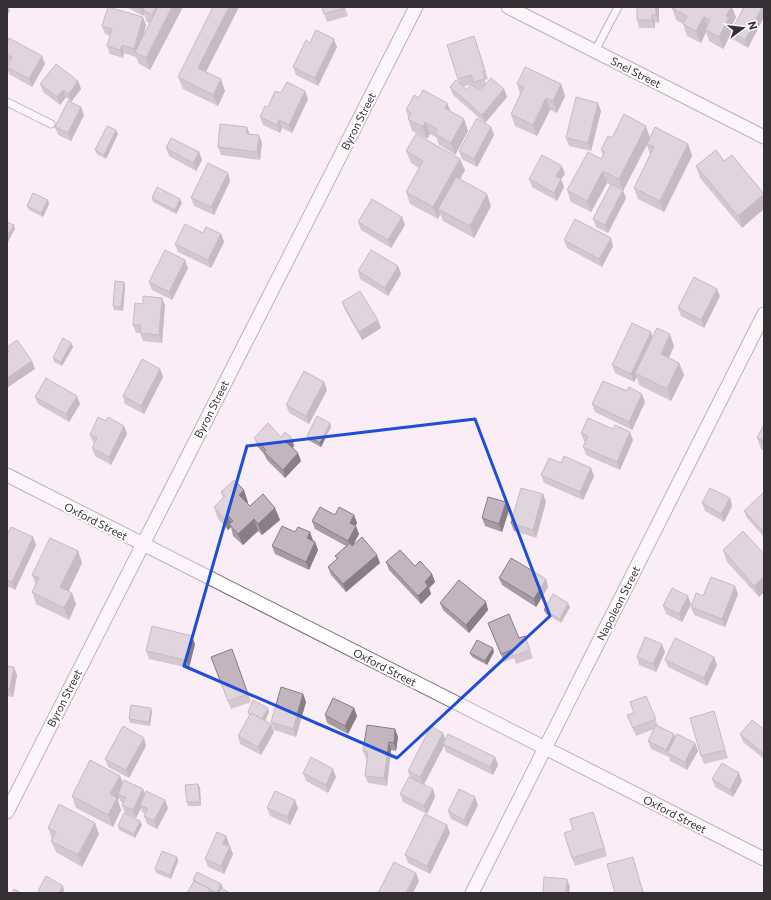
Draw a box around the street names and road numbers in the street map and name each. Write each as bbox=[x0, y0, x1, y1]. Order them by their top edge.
street label: Snel Street bbox=[609, 54, 664, 90]
street label: Byron Street bbox=[338, 90, 378, 152]
street label: Byron Street bbox=[191, 378, 231, 440]
street label: Oxford Street bbox=[62, 500, 130, 543]
street label: Napoleon Street bbox=[594, 563, 643, 642]
street label: Oxford Street bbox=[351, 646, 419, 689]
street label: Byron Street bbox=[44, 667, 84, 729]
street label: Oxford Street bbox=[641, 793, 709, 836]

